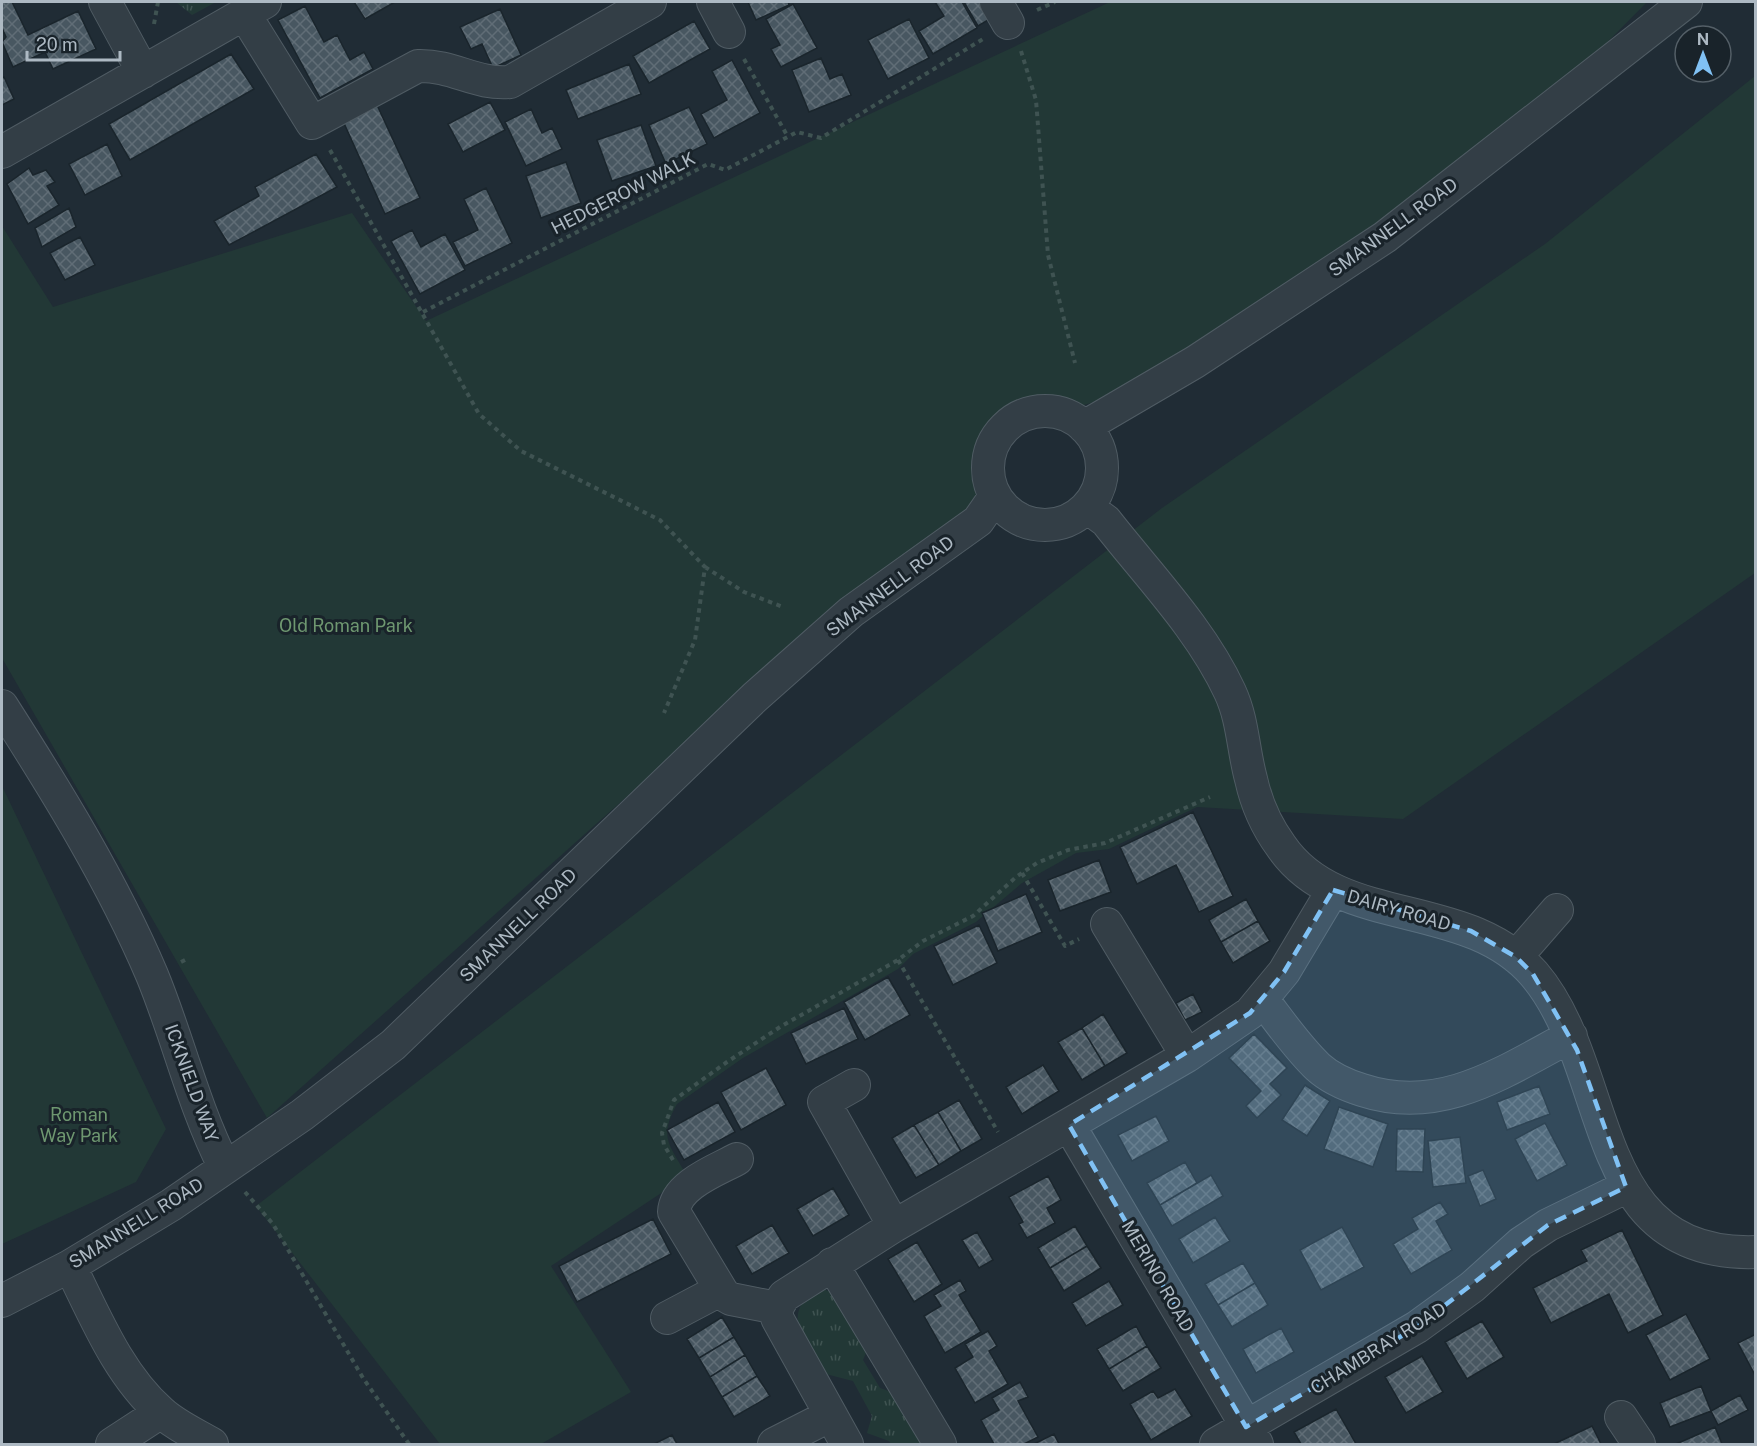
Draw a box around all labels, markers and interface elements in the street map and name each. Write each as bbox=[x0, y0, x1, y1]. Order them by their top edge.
scale bar bbox=[27, 24, 120, 62]
north arrow bbox=[1673, 24, 1733, 84]
text: N bbox=[1697, 30, 1709, 49]
text: 20 m bbox=[36, 34, 78, 55]
street label: HEDGEROW WALK bbox=[548, 148, 698, 238]
street label: SMANNELL ROAD bbox=[1324, 173, 1462, 281]
street label: SMANNELL ROAD bbox=[822, 531, 958, 641]
park label: Old Roman Park bbox=[279, 615, 413, 636]
street label: SMANNELL ROAD bbox=[455, 864, 581, 986]
street label: DAIRY ROAD bbox=[1345, 885, 1453, 935]
street label: ICKNIELD WAY bbox=[161, 1021, 223, 1145]
park label: Roman Way Park bbox=[40, 1104, 118, 1146]
street label: SMANNELL ROAD bbox=[65, 1173, 207, 1273]
street label: MERINO ROAD bbox=[1118, 1216, 1198, 1336]
street label: CHAMBRAY ROAD bbox=[1306, 1298, 1450, 1398]

